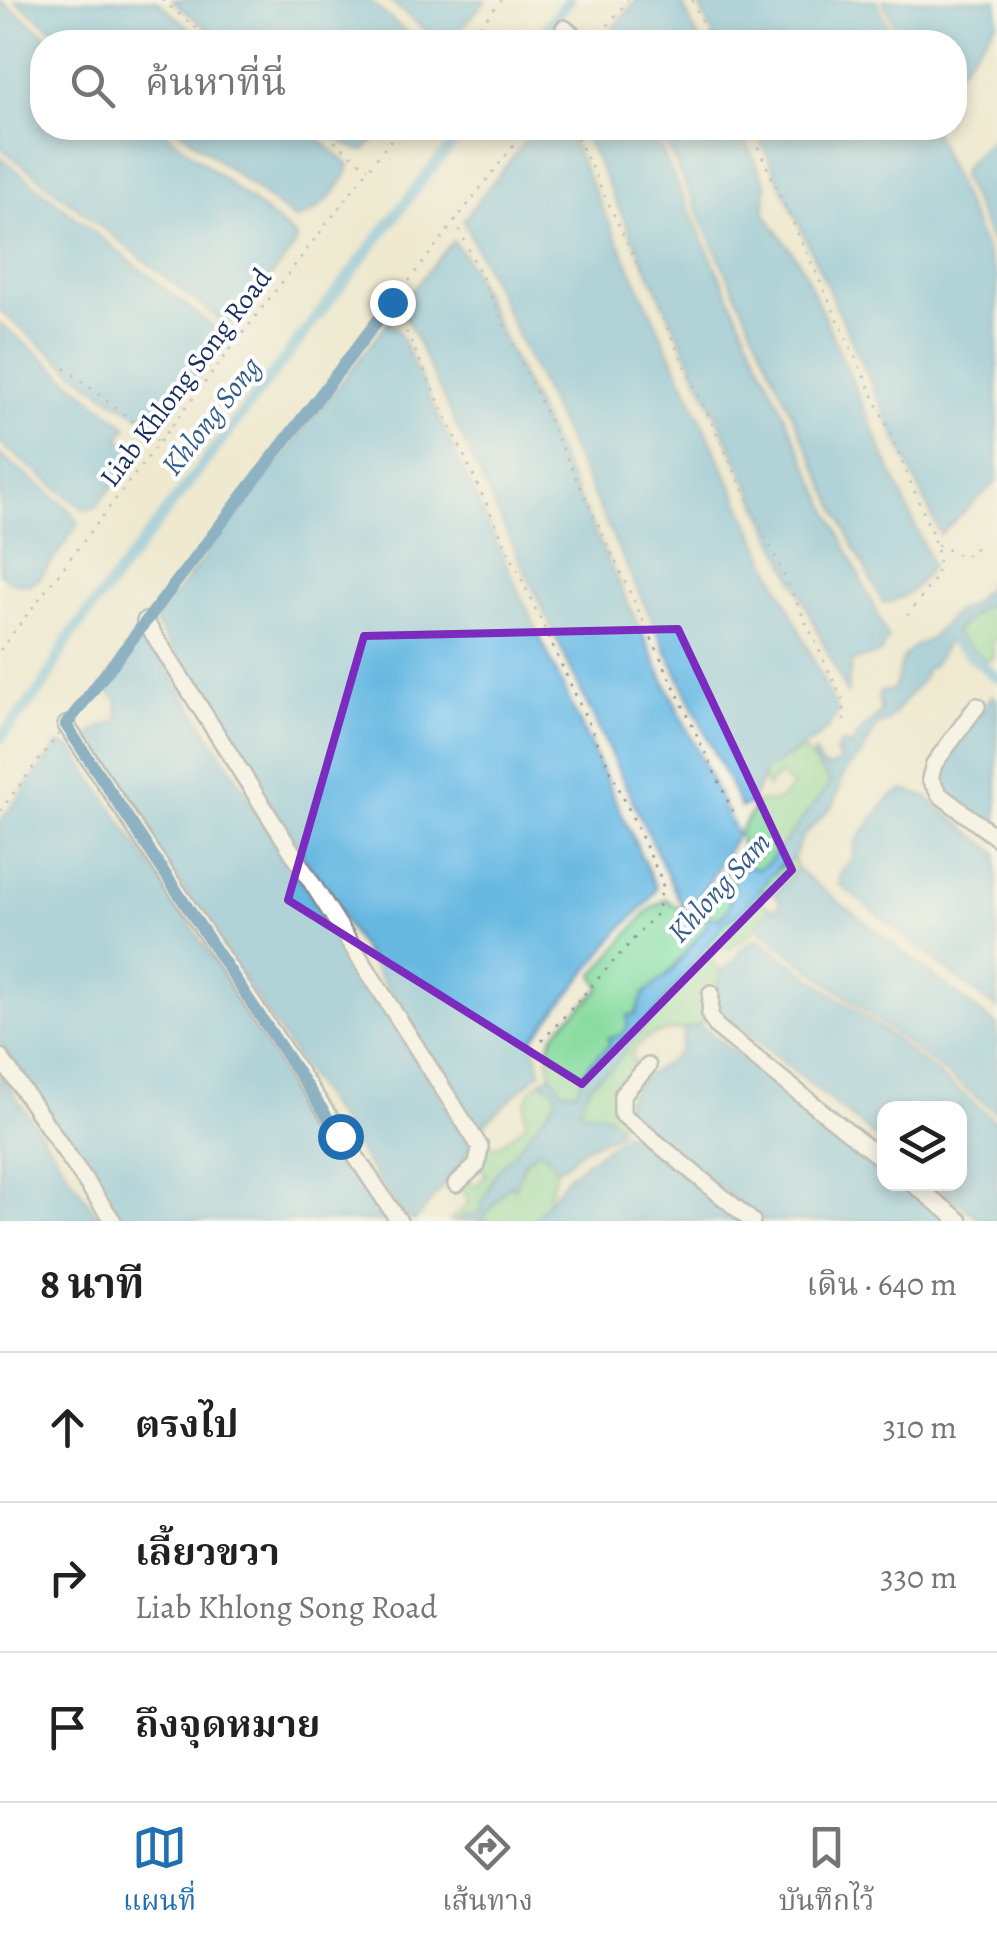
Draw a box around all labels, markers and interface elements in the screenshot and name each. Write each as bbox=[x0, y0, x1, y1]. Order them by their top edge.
search box bbox=[30, 30, 967, 140]
text: ค้นหาที่นี่ bbox=[145, 56, 286, 108]
icon: search bbox=[65, 58, 120, 113]
street label: Liab Khlong Song Road bbox=[92, 261, 278, 493]
route end bbox=[370, 280, 416, 326]
water label: Khlong Song bbox=[154, 349, 268, 483]
water label: Khlong Sam bbox=[659, 823, 779, 951]
map controls bbox=[877, 1101, 967, 1191]
button: layers bbox=[877, 1101, 967, 1191]
route start bbox=[318, 1114, 364, 1160]
text: 8 นาที bbox=[40, 1255, 144, 1312]
text: เดิน · 640 m bbox=[806, 1262, 957, 1306]
text: ตรงไป bbox=[135, 1398, 239, 1450]
icon: ahead bbox=[40, 1400, 95, 1455]
text: 310 m bbox=[883, 1405, 957, 1449]
text: เลี้ยวขวา bbox=[135, 1526, 280, 1578]
icon: right bbox=[40, 1550, 95, 1605]
text: 330 m bbox=[880, 1555, 957, 1599]
text: Liab Khlong Song Road bbox=[135, 1585, 437, 1629]
text: ถึงจุดหมาย bbox=[135, 1698, 320, 1750]
icon: arrive bbox=[40, 1700, 95, 1755]
tab: แผนที่ bbox=[123, 1820, 196, 1925]
tab: เส้นทาง bbox=[442, 1820, 533, 1925]
tab: บันทึกไว้ bbox=[779, 1820, 874, 1925]

